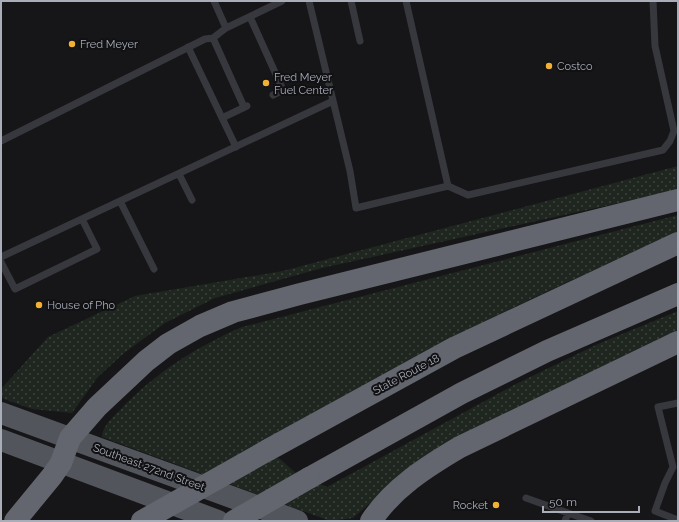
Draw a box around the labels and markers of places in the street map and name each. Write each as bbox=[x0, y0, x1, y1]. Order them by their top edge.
place label: Fred Meyer bbox=[80, 38, 138, 51]
marker: Fred Meyer bbox=[67, 39, 77, 49]
place label: Costco bbox=[557, 60, 593, 73]
marker: Costco bbox=[544, 61, 554, 71]
place label: Fred Meyer Fuel Center bbox=[274, 71, 333, 97]
marker: Fred Meyer Fuel Center bbox=[261, 78, 271, 88]
place label: House of Pho bbox=[47, 299, 116, 312]
marker: House of Pho bbox=[34, 300, 44, 310]
place label: Rocket bbox=[453, 499, 488, 512]
marker: Rocket bbox=[491, 500, 501, 510]

